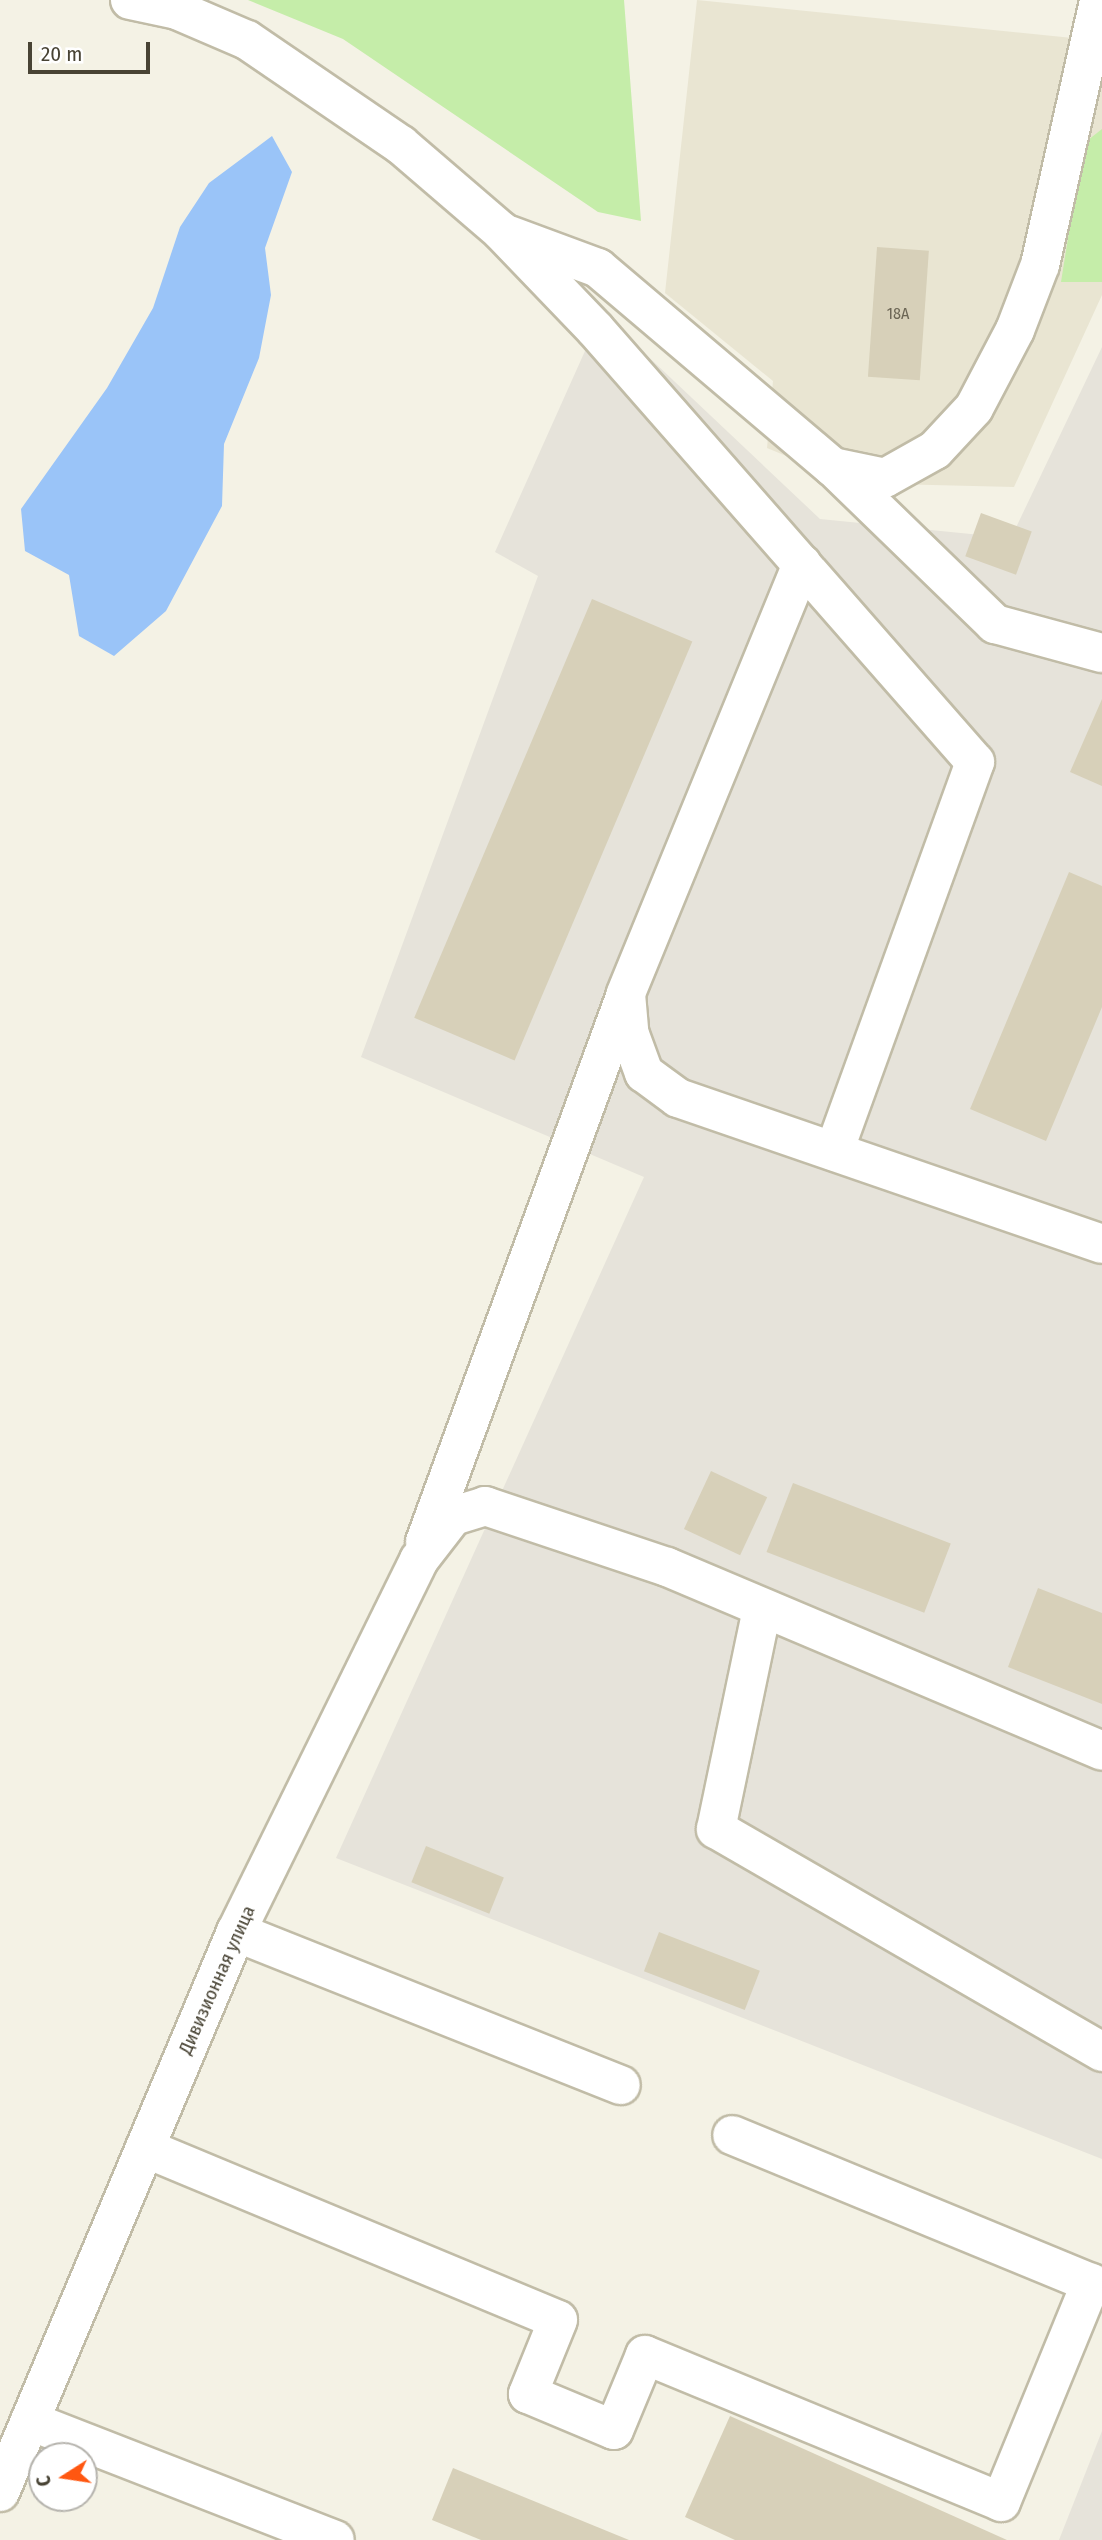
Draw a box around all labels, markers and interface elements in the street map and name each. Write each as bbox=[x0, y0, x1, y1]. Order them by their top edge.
scale bar bbox=[32, 28, 154, 72]
text: 20 m bbox=[41, 41, 82, 67]
house number: 18А bbox=[887, 304, 909, 324]
street label: Дивизионная улица bbox=[174, 1902, 260, 2058]
north arrow bbox=[28, 2442, 98, 2512]
text: С bbox=[32, 2474, 56, 2488]

